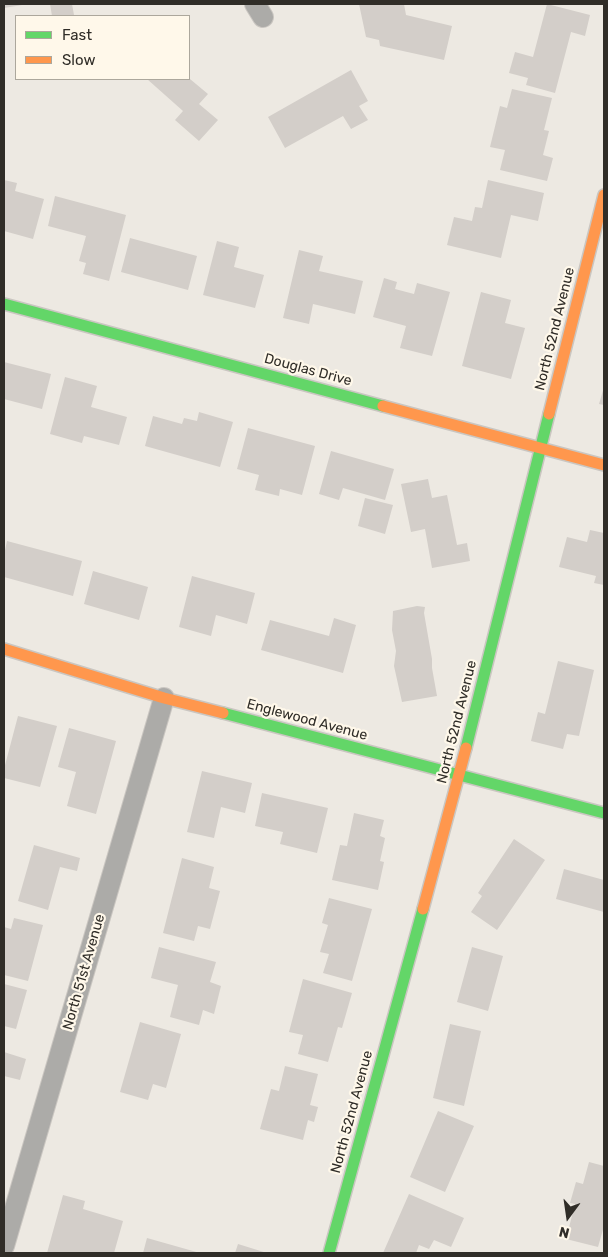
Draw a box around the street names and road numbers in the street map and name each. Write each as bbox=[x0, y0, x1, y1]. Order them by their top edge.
street label: North 52nd Avenue bbox=[532, 266, 578, 392]
street label: Douglas Drive bbox=[262, 350, 354, 390]
street label: North 52nd Avenue bbox=[434, 659, 480, 785]
street label: Englewood Avenue bbox=[245, 696, 369, 744]
street label: North 51st Avenue bbox=[59, 912, 109, 1032]
street label: North 52nd Avenue bbox=[328, 1049, 376, 1175]

